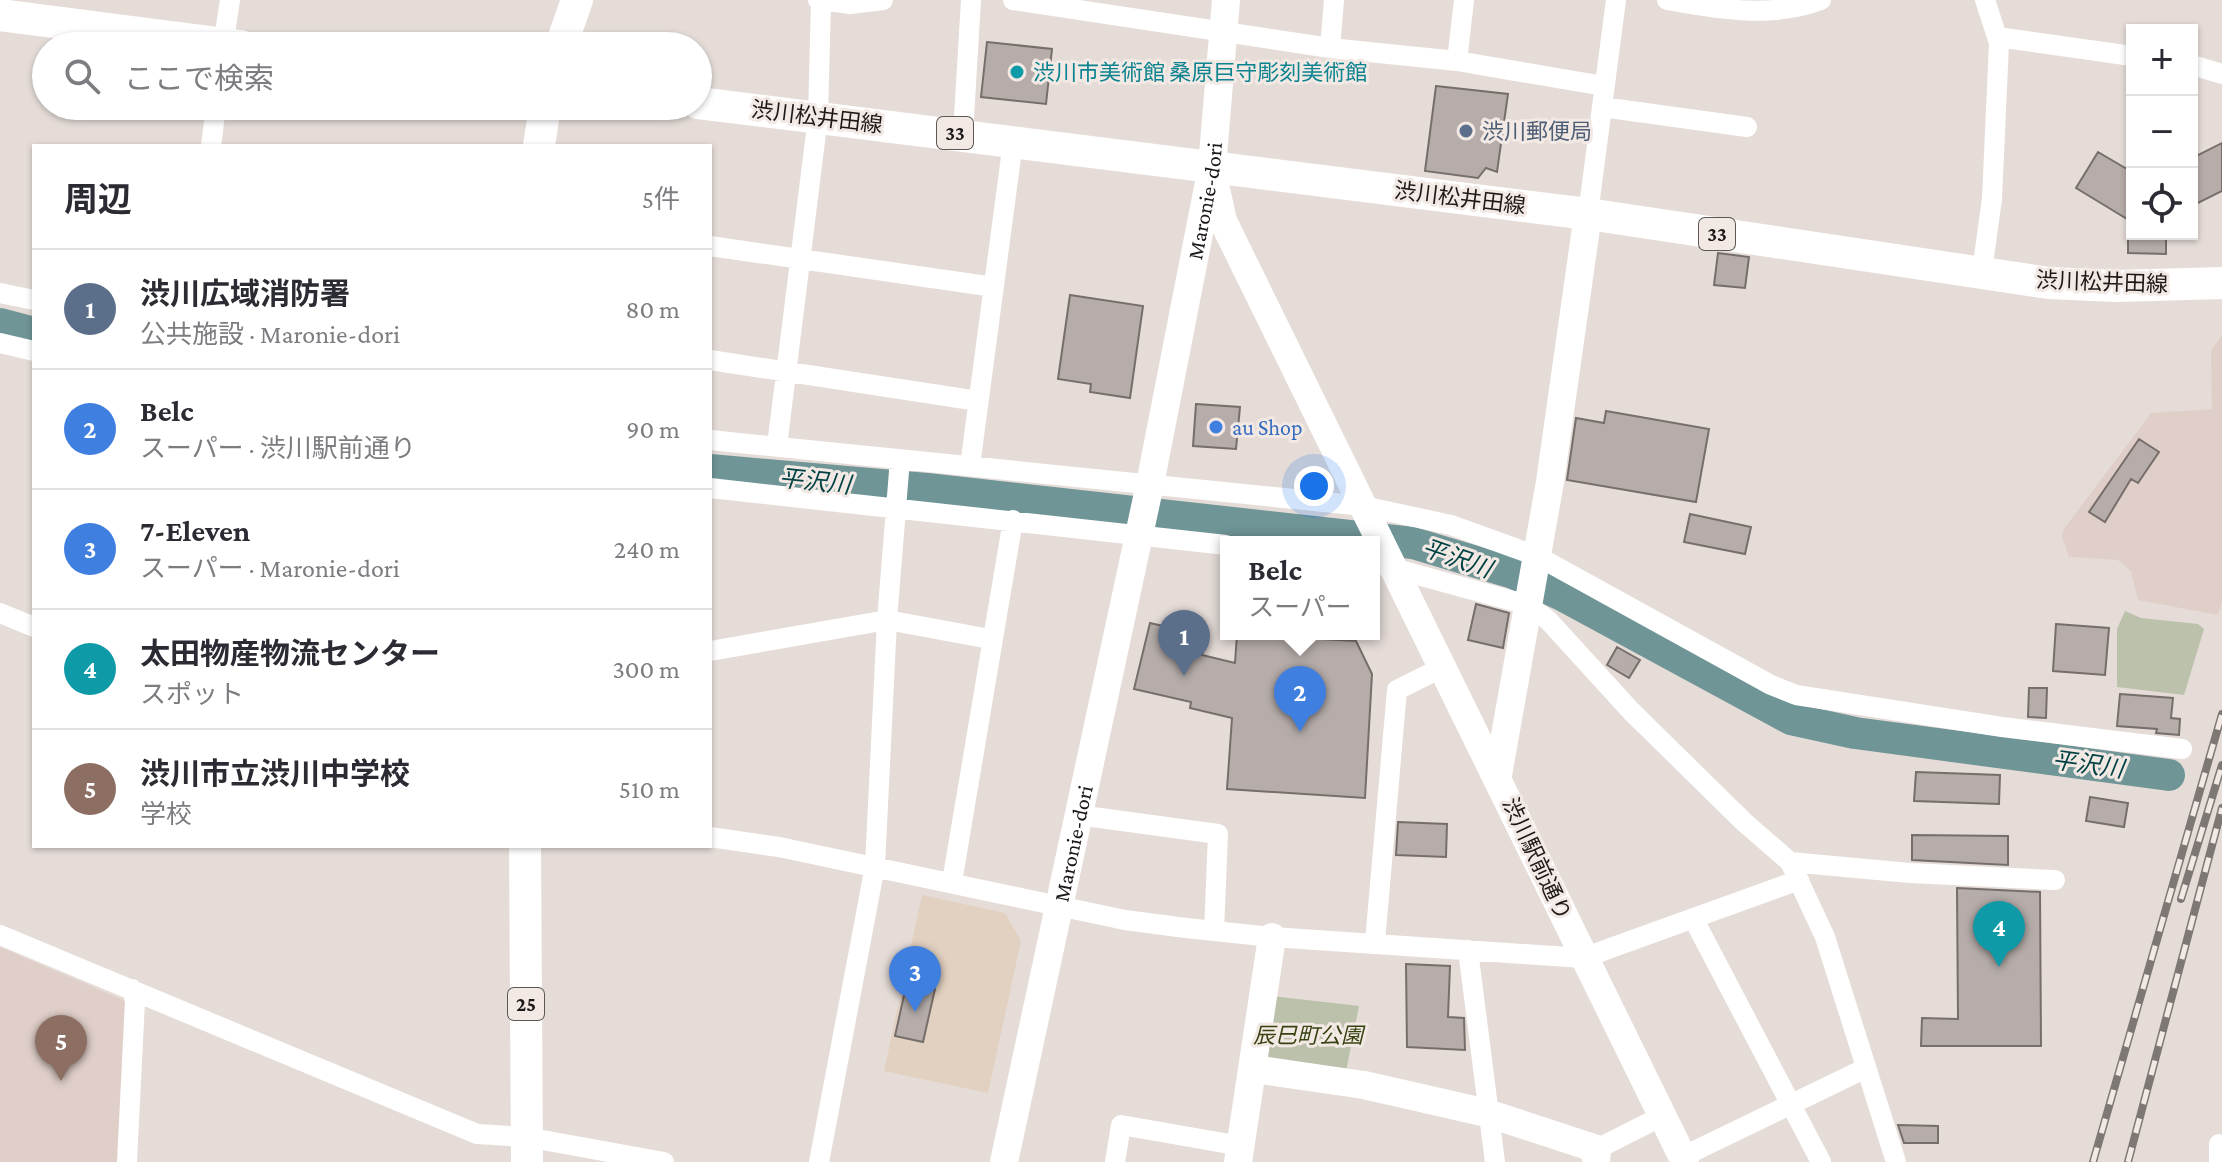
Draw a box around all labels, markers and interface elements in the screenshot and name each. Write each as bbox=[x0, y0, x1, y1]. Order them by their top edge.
map controls bbox=[2126, 24, 2198, 240]
button: + bbox=[2126, 24, 2198, 96]
search box bbox=[32, 32, 712, 120]
icon: search bbox=[60, 54, 104, 98]
place label: 渋川市美術館 桑原巨守彫刻美術館 bbox=[1033, 60, 1367, 85]
text: ここで検索 bbox=[124, 62, 274, 95]
marker: 渋川市美術館 桑原巨守彫刻美術館 bbox=[1008, 63, 1026, 81]
button: − bbox=[2126, 96, 2198, 168]
street label: 渋川松井田線 bbox=[750, 97, 884, 137]
road number: 33 bbox=[937, 117, 973, 149]
place label: 渋川郵便局 bbox=[1482, 119, 1592, 144]
marker: 渋川郵便局 bbox=[1457, 122, 1475, 140]
street label: Maronie-dori bbox=[1182, 141, 1227, 262]
button: locate bbox=[2126, 168, 2198, 240]
street label: 渋川松井田線 bbox=[1393, 178, 1527, 218]
text: 周辺 bbox=[64, 181, 132, 218]
text: 5件 bbox=[642, 185, 680, 214]
road number: 33 bbox=[1699, 218, 1735, 250]
street label: 渋川松井田線 bbox=[2036, 267, 2168, 297]
text: 渋川広域消防署 bbox=[140, 277, 350, 310]
text: 1 bbox=[85, 295, 95, 324]
text: 80 m bbox=[626, 295, 680, 324]
text: 公共施設 · Maronie-dori bbox=[140, 320, 400, 349]
text: Belc bbox=[140, 394, 194, 427]
text: 2 bbox=[83, 415, 97, 444]
text: 90 m bbox=[626, 415, 680, 444]
place label: au Shop bbox=[1232, 415, 1303, 440]
marker: au Shop bbox=[1207, 418, 1225, 436]
text: スーパー · 渋川駅前通り bbox=[140, 434, 416, 463]
water label: 平沢川 bbox=[778, 464, 855, 499]
your location bbox=[1294, 466, 1334, 506]
text: 7-Eleven bbox=[140, 514, 250, 547]
water label: 平沢川 bbox=[1419, 534, 1498, 583]
text: 3 bbox=[84, 535, 96, 564]
text: 240 m bbox=[614, 535, 680, 564]
popup bbox=[1220, 536, 1380, 640]
text: Belc bbox=[1248, 553, 1302, 586]
text: スーパー · Maronie-dori bbox=[140, 554, 400, 583]
text: スーパー bbox=[1248, 593, 1352, 622]
pin: 1 bbox=[1158, 610, 1210, 676]
text: 太田物産物流センター bbox=[140, 637, 440, 670]
text: 4 bbox=[83, 655, 97, 684]
text: 300 m bbox=[612, 655, 680, 684]
pin: 2 bbox=[1274, 666, 1326, 732]
text: スポット bbox=[140, 680, 244, 709]
water label: 平沢川 bbox=[2050, 746, 2128, 783]
text: 渋川市立渋川中学校 bbox=[140, 757, 410, 790]
text: 5 bbox=[84, 775, 96, 804]
text: 510 m bbox=[619, 775, 680, 804]
street label: Maronie-dori bbox=[1048, 782, 1097, 904]
street label: 渋川駅前通り bbox=[1498, 794, 1576, 924]
text: 学校 bbox=[140, 800, 192, 829]
pin: 4 bbox=[1973, 901, 2025, 967]
pin: 3 bbox=[889, 946, 941, 1012]
road number: 25 bbox=[508, 988, 544, 1020]
pin: 5 bbox=[35, 1015, 87, 1081]
park label: 辰巳町公園 bbox=[1253, 1023, 1366, 1048]

